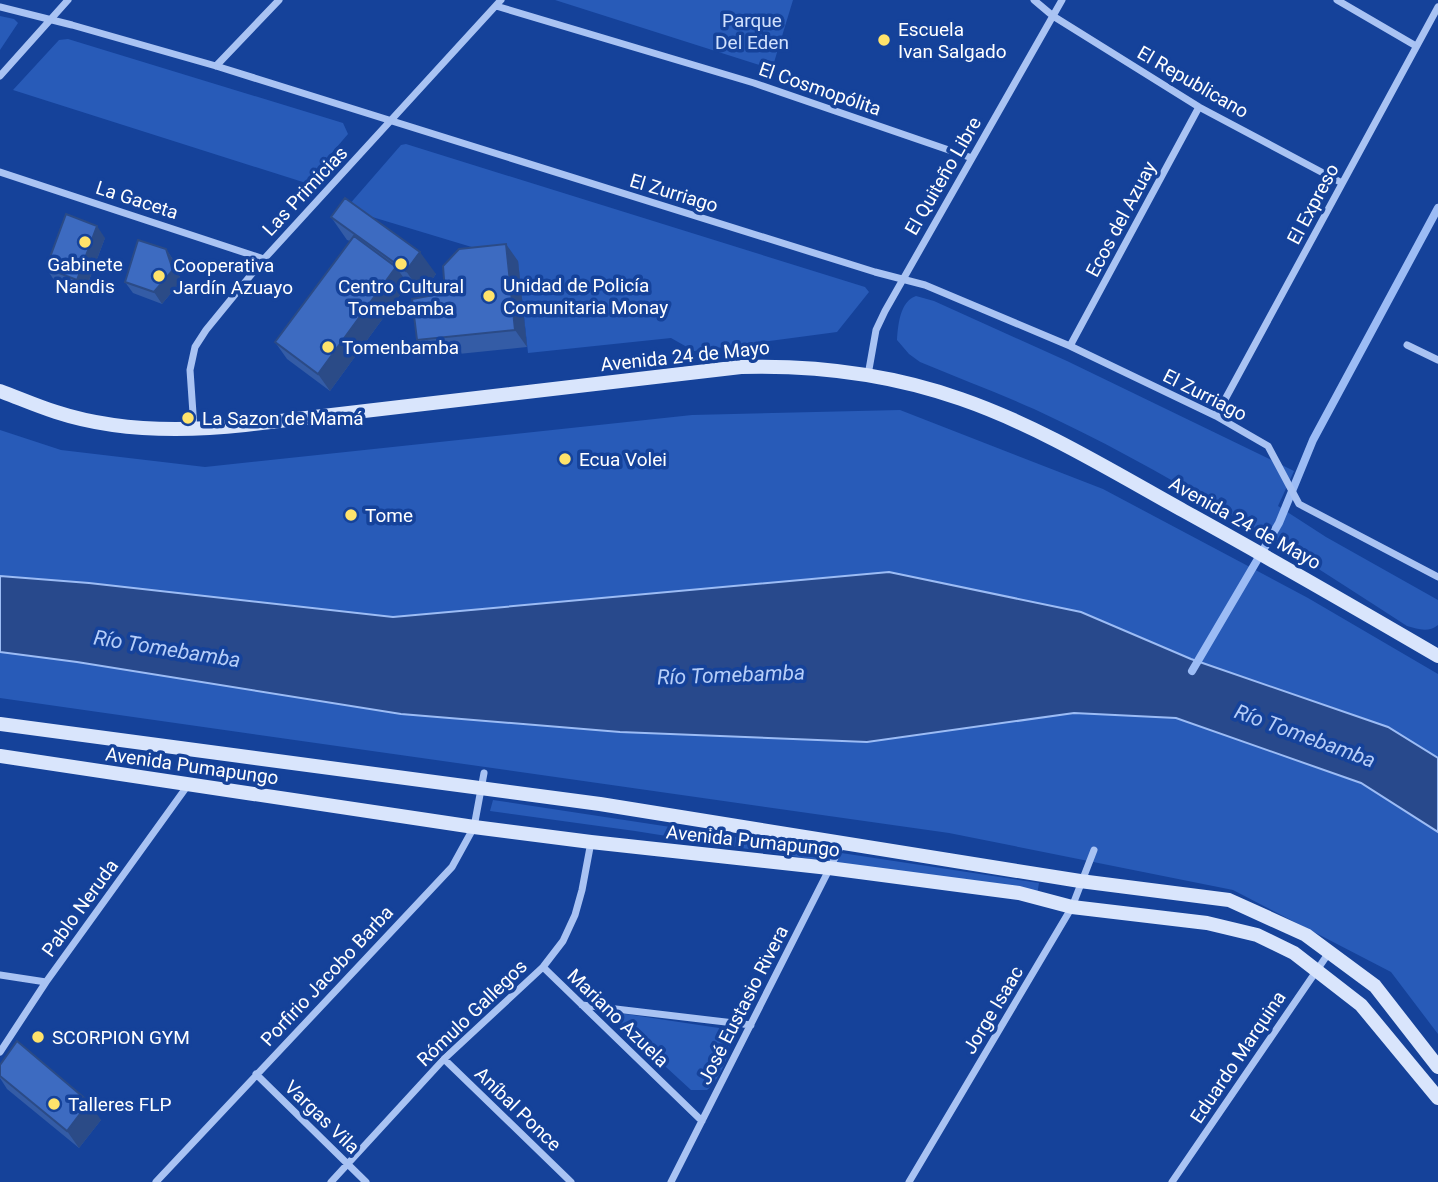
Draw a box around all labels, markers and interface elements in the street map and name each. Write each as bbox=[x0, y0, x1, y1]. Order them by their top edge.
park label: Parque Del Eden bbox=[715, 9, 789, 54]
place label: Escuela Ivan Salgado bbox=[898, 18, 1007, 63]
marker: Escuela Ivan Salgado bbox=[876, 32, 892, 48]
street label: El Republicano bbox=[1133, 41, 1253, 123]
street label: El Cosmopólita bbox=[756, 57, 884, 121]
street label: El Quiteño Libre bbox=[900, 113, 986, 239]
street label: Las Primicias bbox=[258, 141, 352, 241]
street label: Ecos del Azuay bbox=[1081, 157, 1161, 281]
street label: El Expreso bbox=[1282, 160, 1344, 248]
street label: El Zurriago bbox=[627, 169, 721, 217]
street label: La Gaceta bbox=[93, 176, 181, 224]
marker: Gabinete Nandis bbox=[77, 234, 93, 250]
place label: Gabinete Nandis bbox=[47, 253, 123, 298]
place label: Cooperativa Jardín Azuayo bbox=[173, 254, 293, 299]
marker: Centro Cultural Tomebamba bbox=[393, 256, 409, 272]
marker: Cooperativa Jardín Azuayo bbox=[151, 268, 167, 284]
place label: Unidad de Policía Comunitaria Monay bbox=[503, 274, 668, 319]
place label: Centro Cultural Tomebamba bbox=[338, 275, 464, 320]
marker: Unidad de Policía Comunitaria Monay bbox=[481, 288, 497, 304]
place label: Tomenbamba bbox=[342, 336, 459, 359]
street label: Avenida 24 de Mayo bbox=[599, 336, 771, 376]
marker: Tomenbamba bbox=[320, 339, 336, 355]
street label: El Zurriago bbox=[1159, 364, 1251, 426]
place label: La Sazon de Mamá bbox=[202, 407, 364, 430]
marker: La Sazon de Mamá bbox=[180, 410, 196, 426]
place label: Ecua Volei bbox=[579, 448, 667, 471]
marker: Ecua Volei bbox=[557, 451, 573, 467]
street label: Avenida 24 de Mayo bbox=[1165, 472, 1325, 574]
place label: Tome bbox=[365, 504, 413, 527]
marker: Tome bbox=[343, 507, 359, 523]
water label: Río Tomebamba bbox=[92, 626, 242, 672]
water label: Río Tomebamba bbox=[656, 660, 806, 690]
water label: Río Tomebamba bbox=[1231, 699, 1379, 773]
street label: Avenida Pumapungo bbox=[104, 742, 280, 790]
street label: Avenida Pumapungo bbox=[665, 820, 841, 862]
street label: Pablo Neruda bbox=[37, 855, 123, 961]
street label: Porfirio Jacobo Barba bbox=[256, 901, 398, 1051]
street label: José Eustasio Rivera bbox=[693, 922, 793, 1088]
street label: Rómulo Gallegos bbox=[412, 955, 532, 1071]
street label: Jorge Isaac bbox=[958, 962, 1028, 1058]
street label: Mariano Azuela bbox=[563, 964, 673, 1072]
street label: Eduardo Marquina bbox=[1185, 986, 1291, 1128]
place label: SCORPION GYM bbox=[52, 1026, 190, 1049]
marker: SCORPION GYM bbox=[30, 1029, 46, 1045]
street label: Aníbal Ponce bbox=[470, 1062, 566, 1156]
street label: Vargas Vila bbox=[280, 1076, 364, 1158]
place label: Talleres FLP bbox=[68, 1093, 172, 1116]
marker: Talleres FLP bbox=[46, 1096, 62, 1112]

